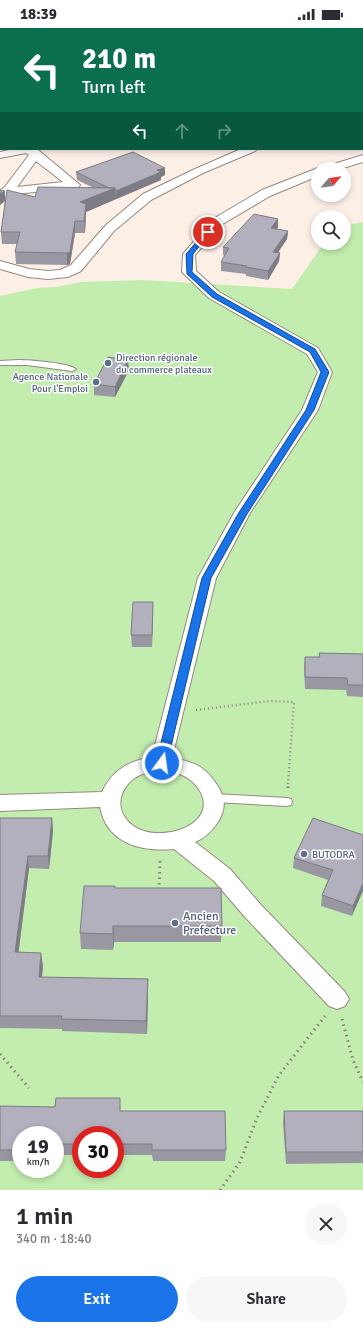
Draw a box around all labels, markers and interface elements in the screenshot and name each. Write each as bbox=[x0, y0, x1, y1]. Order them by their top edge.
text: 18:39 bbox=[20, 5, 57, 23]
text: 210 m bbox=[82, 42, 156, 76]
icon: left bbox=[16, 44, 68, 96]
text: Turn left bbox=[82, 76, 145, 98]
icon: left bbox=[129, 120, 151, 142]
icon: ahead bbox=[171, 120, 193, 142]
icon: right bbox=[213, 120, 235, 142]
north arrow bbox=[311, 162, 351, 202]
map controls bbox=[311, 162, 351, 250]
button: search bbox=[311, 210, 351, 250]
pin bbox=[191, 215, 225, 249]
icon: arrive bbox=[197, 221, 219, 243]
place label: Direction régionale du commerce plateaux bbox=[116, 352, 212, 376]
marker: Direction régionale du commerce plateaux bbox=[103, 358, 113, 368]
place label: Agence Nationale Pour l'Emploi bbox=[13, 371, 88, 395]
marker: Agence Nationale Pour l'Emploi bbox=[91, 377, 101, 387]
position arrow bbox=[141, 742, 183, 784]
marker: BUTODRA bbox=[299, 849, 309, 859]
place label: BUTODRA bbox=[312, 849, 355, 861]
place label: Ancien Prefecture bbox=[183, 909, 236, 938]
marker: Ancien Prefecture bbox=[170, 918, 180, 928]
speed limit sign: 30 bbox=[72, 1126, 124, 1178]
text: 19 bbox=[27, 1134, 49, 1159]
text: km/h bbox=[27, 1156, 49, 1168]
text: 1 min bbox=[16, 1201, 73, 1231]
button: close bbox=[305, 1203, 347, 1245]
text: 340 m · 18:40 bbox=[16, 1231, 92, 1247]
button: Exit bbox=[16, 1276, 178, 1322]
button: Share bbox=[186, 1276, 347, 1322]

